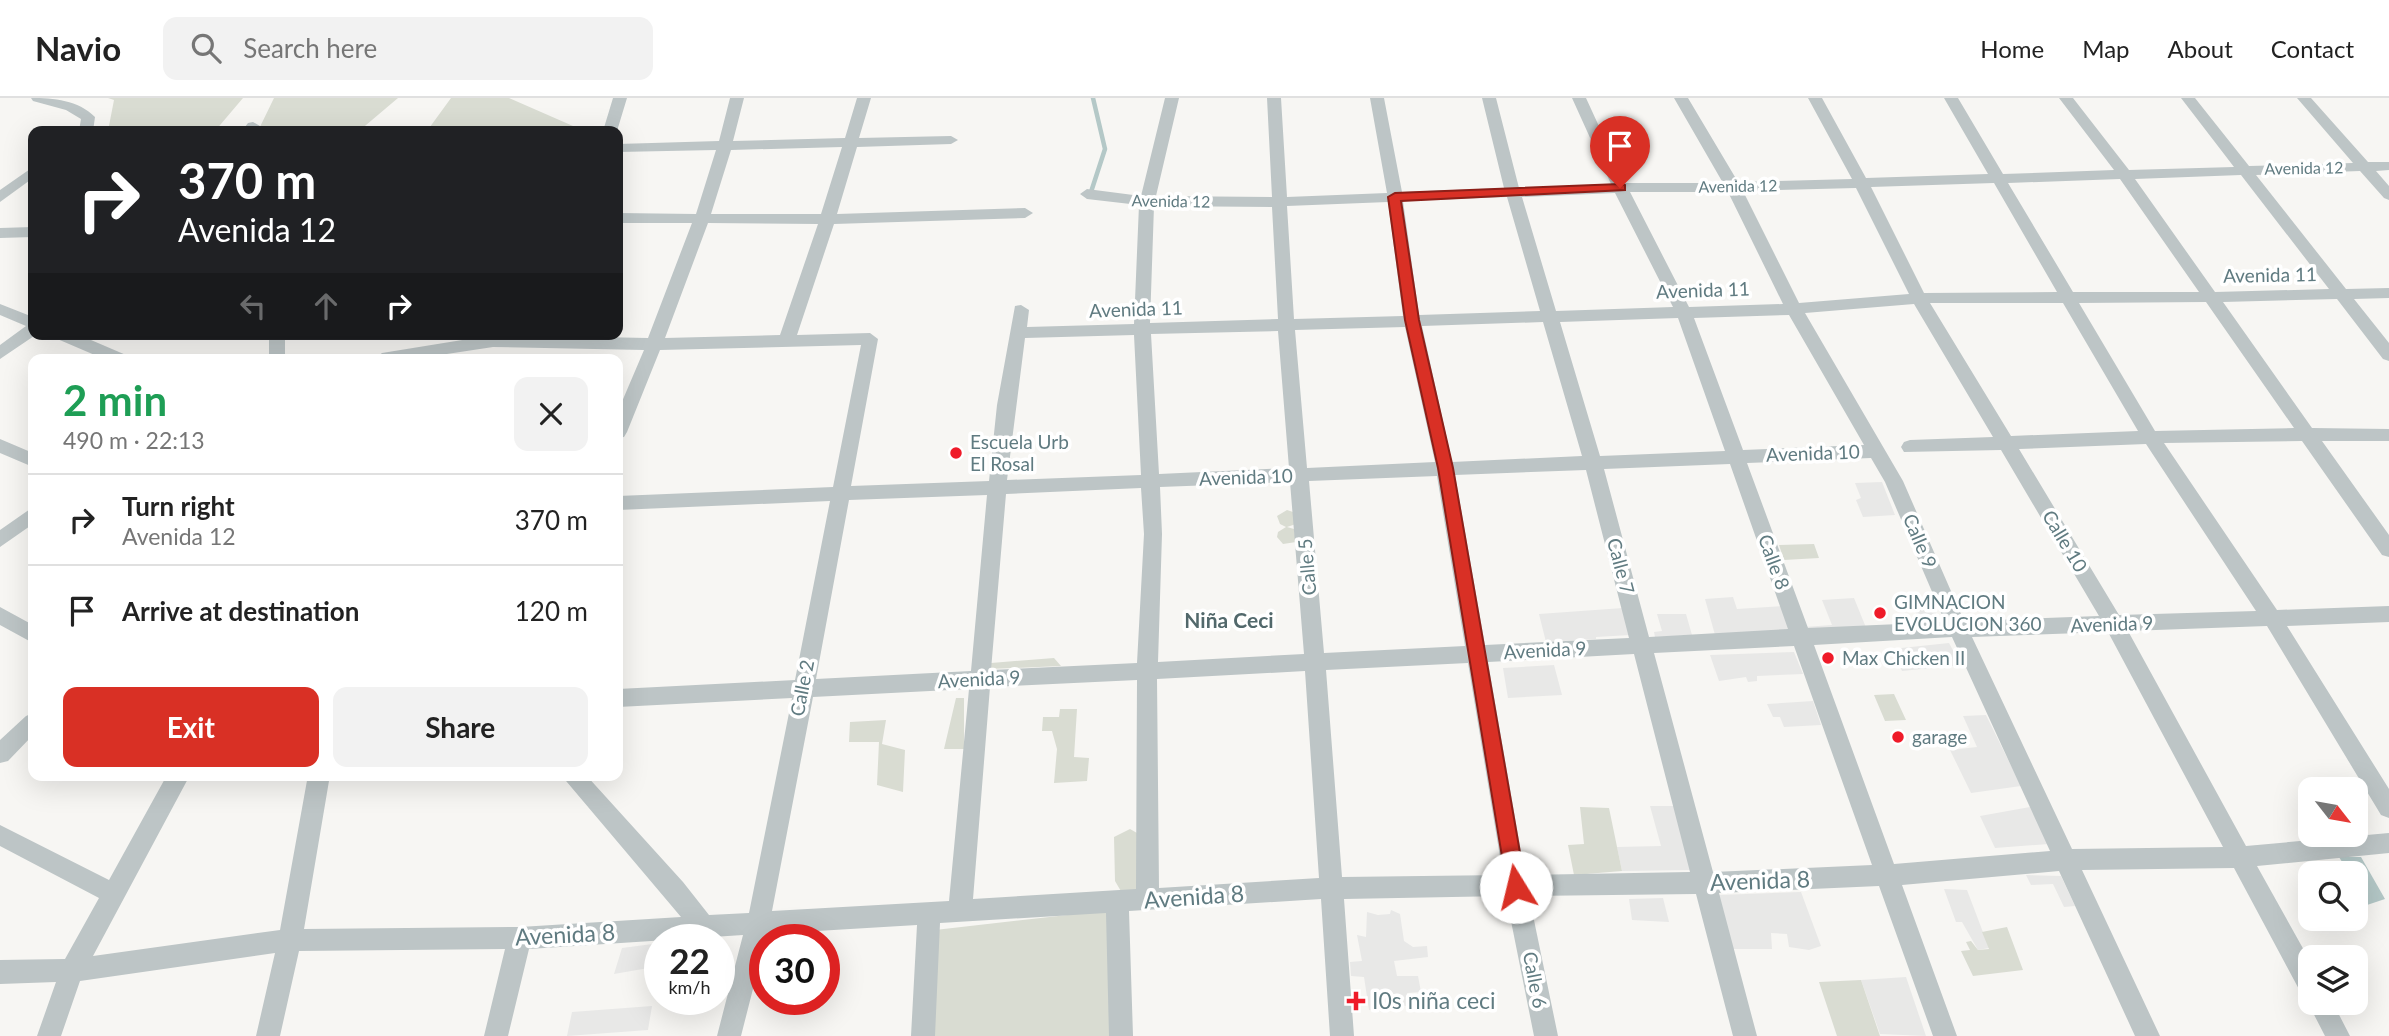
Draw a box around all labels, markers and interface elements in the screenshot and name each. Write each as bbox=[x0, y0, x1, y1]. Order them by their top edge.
search box bbox=[163, 17, 653, 80]
text: Navio bbox=[35, 28, 121, 68]
icon: search bbox=[187, 29, 225, 67]
text: Search here bbox=[243, 32, 377, 64]
text: Home bbox=[1980, 34, 2044, 63]
text: Map bbox=[2082, 34, 2130, 63]
text: About bbox=[2168, 34, 2233, 63]
text: Contact bbox=[2271, 34, 2354, 63]
pin bbox=[1590, 116, 1650, 188]
icon: arrive bbox=[1601, 127, 1639, 165]
text: 370 m bbox=[178, 151, 316, 209]
icon: right bbox=[63, 154, 154, 245]
street label: Avenida 12 bbox=[2264, 157, 2344, 178]
street label: Avenida 12 bbox=[1698, 175, 1778, 196]
street label: Avenida 12 bbox=[1131, 190, 1211, 211]
text: Avenida 12 bbox=[178, 210, 336, 249]
street label: Avenida 11 bbox=[2223, 262, 2317, 287]
street label: Avenida 11 bbox=[1656, 276, 1750, 303]
icon: left bbox=[234, 287, 272, 325]
icon: ahead bbox=[307, 287, 345, 325]
icon: right bbox=[380, 287, 418, 325]
street label: Avenida 11 bbox=[1089, 295, 1183, 322]
text: 2 min bbox=[63, 375, 167, 425]
button: close bbox=[514, 377, 588, 451]
text: 490 m · 22:13 bbox=[63, 426, 205, 454]
place label: Escuela Urb El Rosal bbox=[970, 430, 1069, 475]
street label: Avenida 10 bbox=[1766, 439, 1860, 466]
marker: Escuela Urb El Rosal bbox=[948, 445, 964, 461]
street label: Avenida 10 bbox=[1199, 463, 1293, 490]
text: Turn right bbox=[122, 490, 235, 522]
icon: right bbox=[63, 501, 101, 539]
text: 370 m bbox=[515, 504, 588, 536]
street label: Calle 10 bbox=[2038, 506, 2093, 576]
street label: Calle 9 bbox=[1899, 510, 1942, 572]
text: Avenida 12 bbox=[122, 522, 236, 550]
street label: Calle 8 bbox=[1754, 531, 1795, 593]
street label: Calle 7 bbox=[1603, 535, 1640, 596]
street label: Calle 5 bbox=[1293, 538, 1320, 596]
place label: GIMNACION EVOLUCION 360 bbox=[1894, 590, 2042, 635]
icon: arrive bbox=[63, 592, 101, 630]
text: Arrive at destination bbox=[122, 595, 359, 627]
text: 120 m bbox=[515, 595, 588, 627]
marker: GIMNACION EVOLUCION 360 bbox=[1872, 605, 1888, 621]
district label: Niña Ceci bbox=[1184, 607, 1274, 632]
street label: Avenida 9 bbox=[2070, 611, 2154, 636]
street label: Avenida 9 bbox=[1503, 636, 1587, 663]
place label: Max Chicken II bbox=[1842, 646, 1965, 669]
marker: Max Chicken II bbox=[1820, 650, 1836, 666]
street label: Calle 2 bbox=[785, 658, 818, 718]
street label: Avenida 9 bbox=[937, 665, 1021, 692]
button: Exit bbox=[63, 687, 319, 767]
button: Share bbox=[333, 687, 588, 767]
place label: garage bbox=[1912, 725, 1967, 748]
marker: garage bbox=[1890, 729, 1906, 745]
north arrow bbox=[2298, 777, 2368, 847]
map controls bbox=[2298, 777, 2368, 1015]
position arrow bbox=[1479, 850, 1553, 924]
button: search bbox=[2298, 861, 2368, 931]
street label: Avenida 8 bbox=[1709, 864, 1811, 896]
street label: Avenida 8 bbox=[1143, 879, 1245, 913]
street label: Avenida 8 bbox=[514, 917, 616, 951]
speed limit sign: 30 bbox=[749, 924, 840, 1015]
text: 22 bbox=[669, 939, 710, 981]
button: layers bbox=[2298, 945, 2368, 1015]
street label: Calle 6 bbox=[1519, 950, 1552, 1010]
text: km/h bbox=[668, 976, 711, 998]
place label: I0s niña ceci bbox=[1372, 986, 1496, 1014]
marker: I0s niña ceci bbox=[1346, 991, 1366, 1011]

